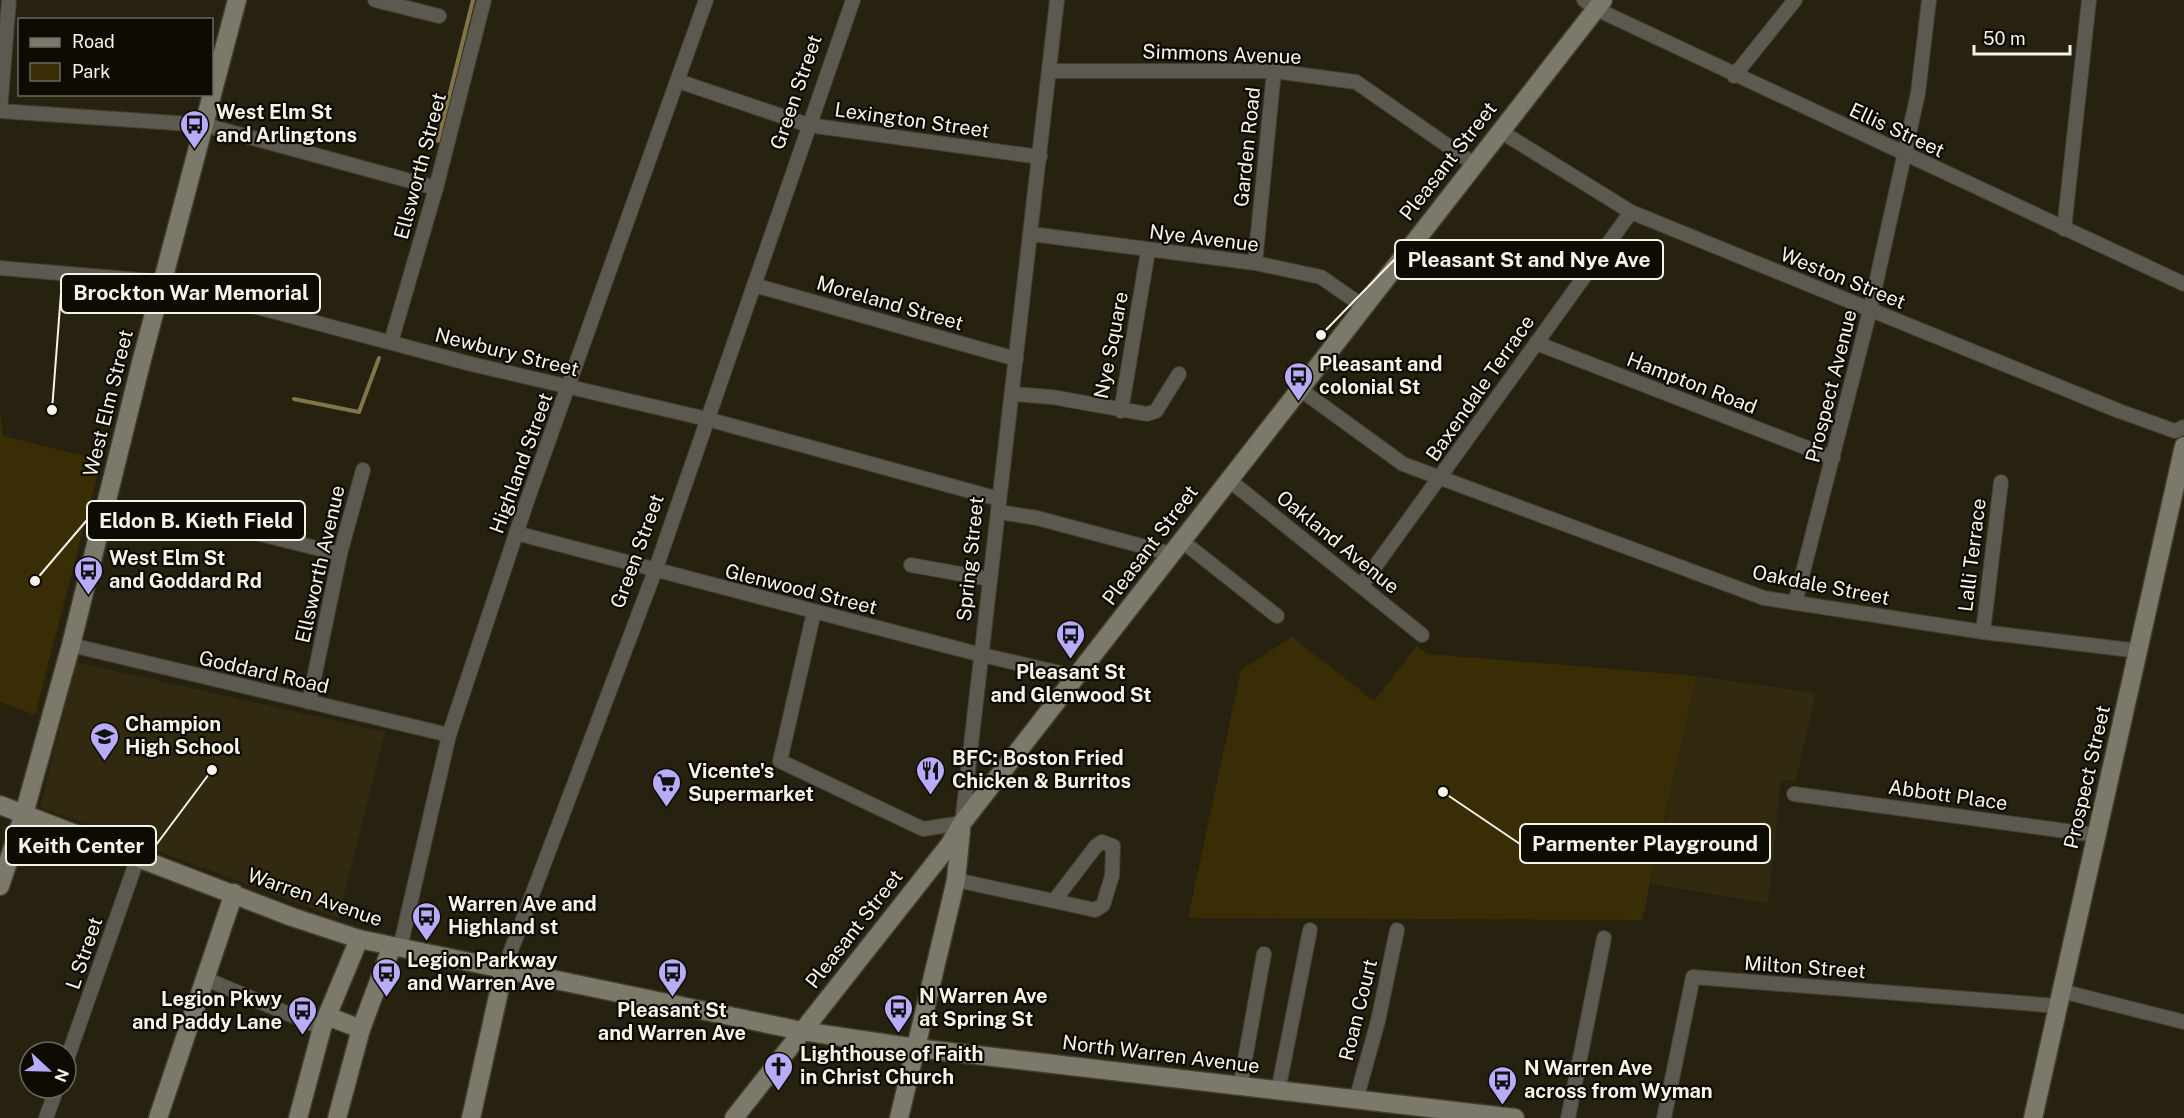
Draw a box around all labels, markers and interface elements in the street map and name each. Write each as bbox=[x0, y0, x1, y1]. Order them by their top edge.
legend bbox=[18, 18, 213, 96]
scale bar bbox=[1974, 18, 2070, 56]
text: 50 m bbox=[1983, 28, 2026, 49]
text: Road bbox=[72, 31, 115, 52]
street label: Green Street bbox=[765, 31, 827, 153]
street label: Simmons Avenue bbox=[1142, 39, 1302, 69]
text: Park bbox=[72, 61, 110, 82]
street label: Garden Road bbox=[1229, 86, 1265, 208]
street label: Ellsworth Street bbox=[389, 90, 451, 242]
street label: Lexington Street bbox=[833, 97, 991, 143]
street label: Pleasant Street bbox=[1394, 97, 1502, 225]
street label: Ellis Street bbox=[1846, 98, 1948, 162]
place label: West Elm St and Arlingtons bbox=[216, 100, 357, 147]
bus stop icon: West Elm St and Arlingtons bbox=[179, 108, 211, 150]
street label: Nye Avenue bbox=[1148, 219, 1260, 257]
callout: Pleasant St and Nye Ave bbox=[1395, 240, 1663, 279]
street label: Weston Street bbox=[1777, 242, 1909, 314]
text: Pleasant St and Nye Ave bbox=[1407, 247, 1651, 272]
street label: Moreland Street bbox=[814, 271, 966, 335]
callout: Brockton War Memorial bbox=[61, 274, 320, 313]
text: Brockton War Memorial bbox=[73, 280, 309, 305]
street label: Nye Square bbox=[1089, 289, 1133, 401]
street label: Prospect Avenue bbox=[1800, 307, 1862, 465]
street label: Baxendale Terrace bbox=[1421, 310, 1539, 466]
street label: Newbury Street bbox=[433, 323, 581, 381]
street label: West Elm Street bbox=[78, 327, 138, 479]
street label: Hampton Road bbox=[1623, 347, 1761, 419]
place label: Pleasant and colonial St bbox=[1319, 352, 1442, 399]
bus stop icon: Pleasant and colonial St bbox=[1282, 360, 1314, 402]
street label: Highland Street bbox=[484, 389, 558, 537]
street label: Pleasant Street bbox=[1097, 480, 1203, 610]
street label: Ellsworth Avenue bbox=[290, 483, 350, 645]
street label: Oakland Avenue bbox=[1272, 485, 1404, 599]
street label: Green Street bbox=[605, 491, 669, 611]
street label: Spring Street bbox=[952, 495, 988, 623]
street label: Lalli Terrace bbox=[1953, 497, 1991, 613]
callout: Eldon B. Kieth Field bbox=[87, 501, 305, 540]
text: Eldon B. Kieth Field bbox=[99, 508, 293, 533]
place label: West Elm St and Goddard Rd bbox=[109, 546, 262, 593]
bus stop icon: West Elm St and Goddard Rd bbox=[72, 554, 104, 596]
street label: Glenwood Street bbox=[722, 558, 880, 620]
street label: Oakdale Street bbox=[1750, 560, 1892, 610]
bus stop icon: Pleasant St and Glenwood St bbox=[1055, 618, 1087, 660]
street label: Goddard Road bbox=[197, 645, 331, 699]
place label: Pleasant St and Glenwood St bbox=[990, 660, 1152, 707]
street label: Prospect Street bbox=[2059, 703, 2115, 851]
place label: Champion High School bbox=[125, 712, 241, 759]
school or university icon: Champion High School bbox=[88, 720, 120, 762]
place label: BFC: Boston Fried Chicken & Burritos bbox=[952, 746, 1131, 793]
restaurant icon: BFC: Boston Fried Chicken & Burritos bbox=[915, 754, 947, 796]
place label: Vicente's Supermarket bbox=[688, 759, 814, 806]
supermarket icon: Vicente's Supermarket bbox=[651, 766, 683, 808]
street label: Abbott Place bbox=[1887, 775, 2009, 815]
callout: Parmenter Playground bbox=[1520, 824, 1770, 863]
callout: Keith Center bbox=[6, 826, 156, 865]
text: Parmenter Playground bbox=[1532, 831, 1758, 856]
text: Keith Center bbox=[18, 833, 145, 858]
street label: Warren Avenue bbox=[244, 863, 386, 931]
street label: Pleasant Street bbox=[800, 865, 908, 993]
place label: Warren Ave and Highland st bbox=[448, 892, 597, 939]
bus stop icon: Warren Ave and Highland st bbox=[411, 900, 443, 942]
street label: L Street bbox=[60, 914, 108, 992]
place label: Legion Parkway and Warren Ave bbox=[407, 948, 557, 995]
street label: Milton Street bbox=[1743, 951, 1867, 983]
bus stop icon: Legion Parkway and Warren Ave bbox=[370, 956, 402, 998]
bus stop icon: Pleasant St and Warren Ave bbox=[656, 956, 688, 998]
street label: Roan Court bbox=[1334, 957, 1382, 1063]
place label: N Warren Ave at Spring St bbox=[919, 984, 1048, 1031]
place label: Legion Pkwy and Paddy Lane bbox=[132, 987, 282, 1034]
bus stop icon: N Warren Ave at Spring St bbox=[882, 992, 914, 1034]
bus stop icon: Legion Pkwy and Paddy Lane bbox=[287, 994, 319, 1036]
place label: Pleasant St and Warren Ave bbox=[598, 998, 746, 1045]
street label: North Warren Avenue bbox=[1061, 1030, 1261, 1078]
north arrow bbox=[18, 1040, 78, 1100]
place label: Lighthouse of Faith in Christ Church bbox=[800, 1042, 983, 1089]
church icon: Lighthouse of Faith in Christ Church bbox=[763, 1050, 795, 1092]
place label: N Warren Ave across from Wyman bbox=[1524, 1056, 1713, 1103]
bus stop icon: N Warren Ave across from Wyman bbox=[1487, 1064, 1519, 1106]
text: N bbox=[50, 1066, 73, 1085]

